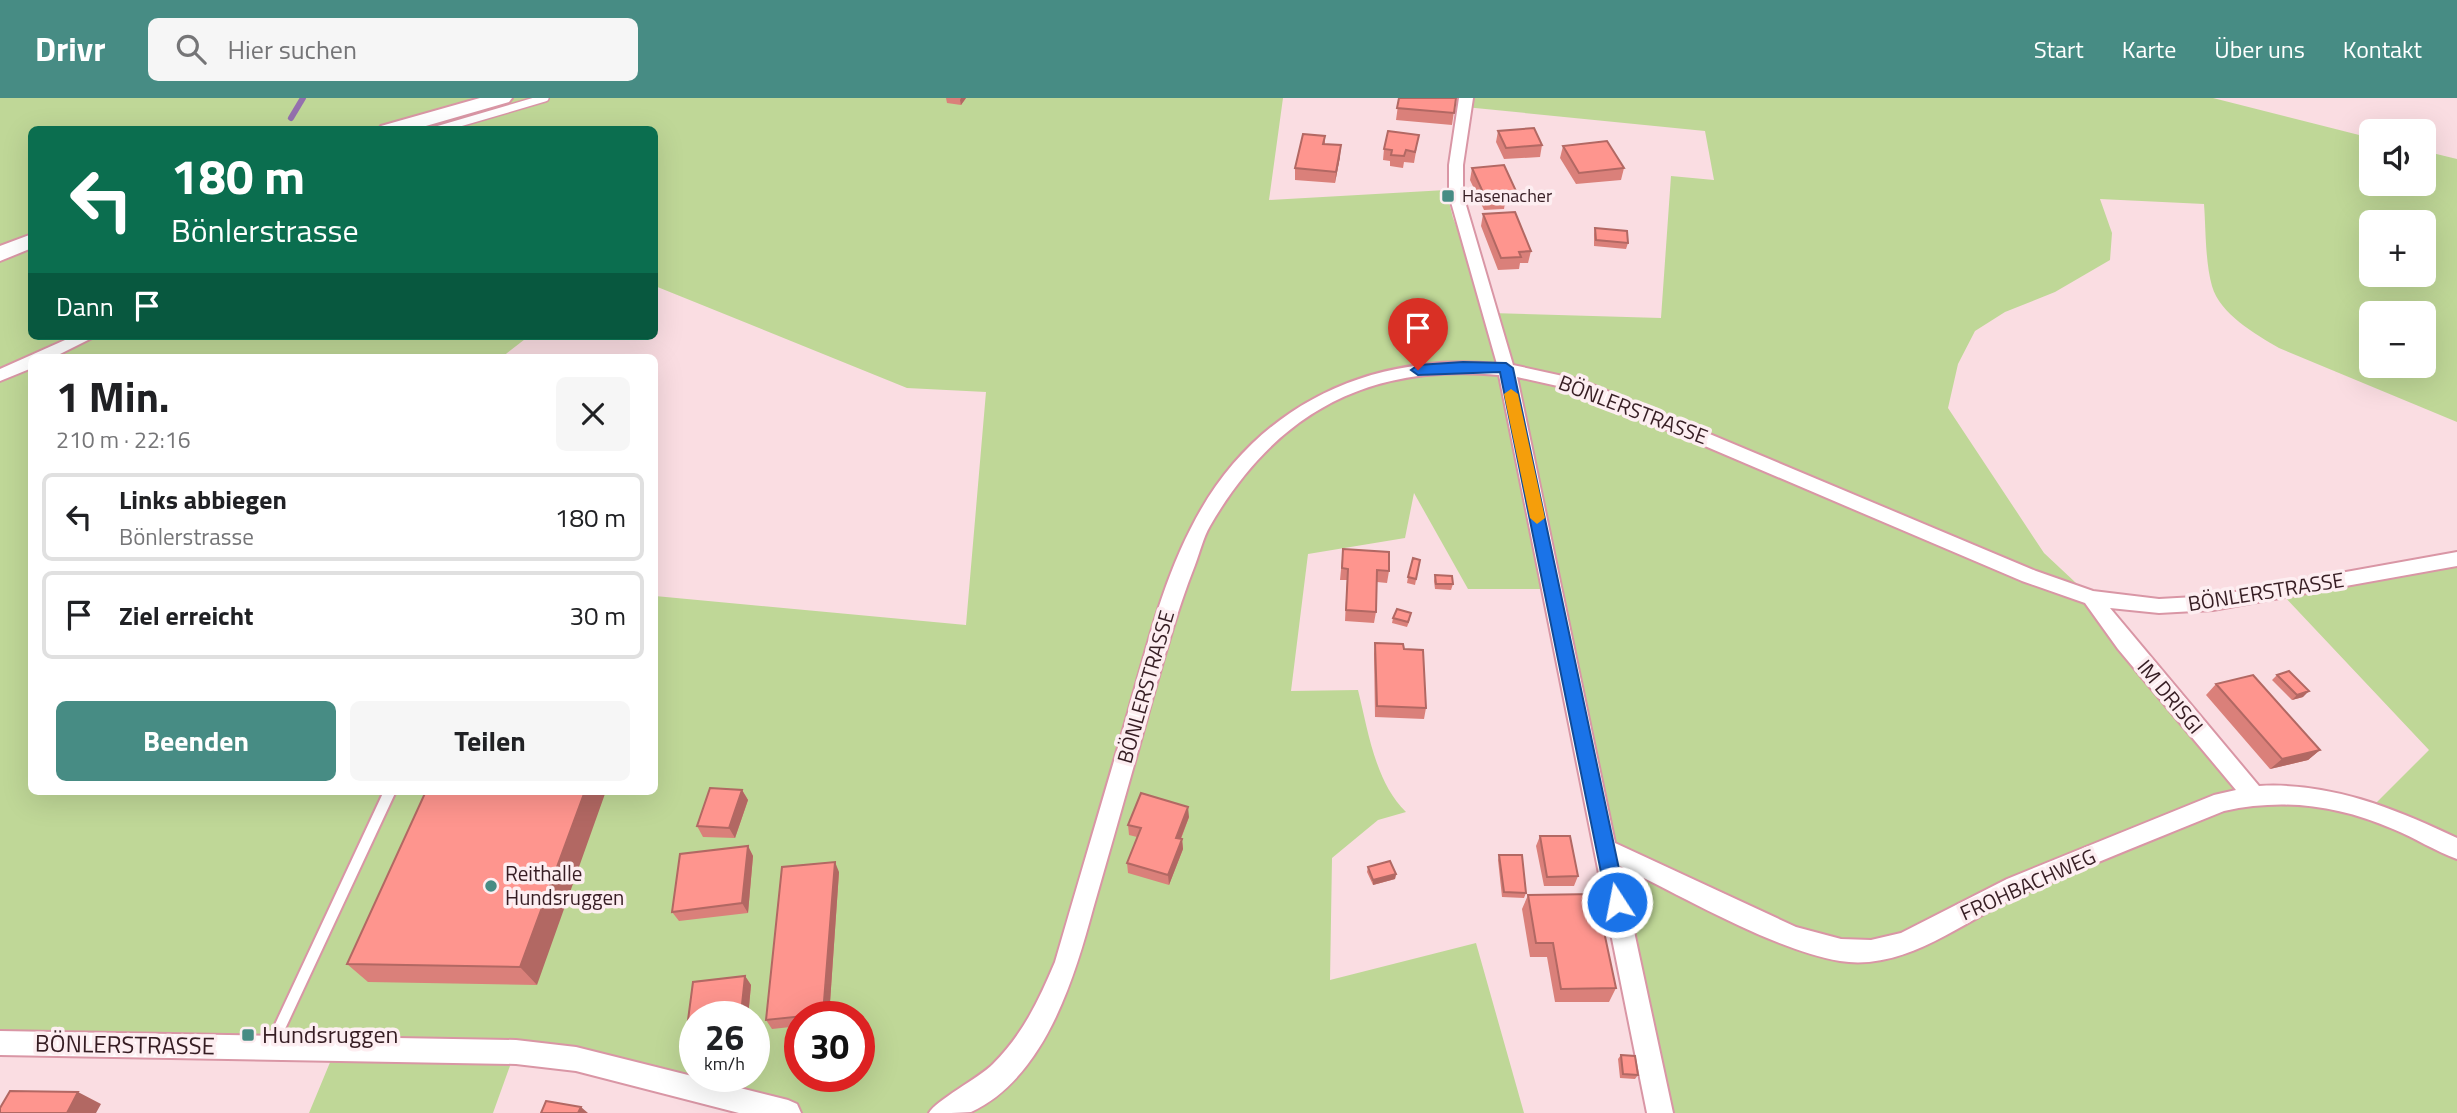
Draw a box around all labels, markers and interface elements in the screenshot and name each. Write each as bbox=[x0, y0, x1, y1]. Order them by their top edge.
search box bbox=[148, 18, 638, 81]
text: Drivr bbox=[35, 24, 106, 74]
icon: search bbox=[172, 30, 210, 68]
text: Hier suchen bbox=[228, 30, 357, 69]
text: Start bbox=[2034, 31, 2084, 67]
text: Karte bbox=[2122, 31, 2176, 67]
text: Über uns bbox=[2214, 31, 2305, 67]
text: Kontakt bbox=[2343, 31, 2422, 67]
map controls bbox=[2359, 119, 2436, 378]
button: sound bbox=[2359, 119, 2436, 196]
text: 180 m bbox=[171, 138, 305, 213]
icon: left bbox=[56, 154, 147, 245]
place label: Hasenacher bbox=[1462, 182, 1552, 209]
marker: Hasenacher bbox=[1440, 188, 1456, 204]
text: Bönlerstrasse bbox=[171, 206, 359, 254]
button: + bbox=[2359, 210, 2436, 287]
text: Dann bbox=[56, 287, 114, 326]
icon: arrive bbox=[128, 287, 166, 325]
pin bbox=[1388, 298, 1448, 370]
button: − bbox=[2359, 301, 2436, 378]
icon: arrive bbox=[1399, 309, 1437, 347]
text: 1 Min. bbox=[56, 364, 170, 428]
street label: BÖNLERSTRASSE bbox=[1554, 366, 1713, 452]
button: close bbox=[556, 377, 630, 451]
text: 210 m · 22:16 bbox=[56, 422, 191, 457]
text: Links abbiegen bbox=[119, 480, 287, 519]
icon: left bbox=[60, 498, 98, 536]
text: 180 m bbox=[555, 498, 626, 537]
text: Bönlerstrasse bbox=[119, 519, 254, 554]
street label: BÖNLERSTRASSE bbox=[2186, 563, 2346, 619]
icon: arrive bbox=[60, 596, 98, 634]
text: Ziel erreicht bbox=[119, 596, 254, 635]
text: 30 m bbox=[569, 596, 626, 635]
street label: BÖNLERSTRASSE bbox=[1108, 607, 1182, 767]
street label: IM DRISGI bbox=[2130, 652, 2211, 741]
button: Beenden bbox=[56, 701, 336, 781]
button: Teilen bbox=[350, 701, 630, 781]
street label: FROHBACHWEG bbox=[1955, 840, 2101, 928]
place label: Reithalle Hundsruggen bbox=[505, 857, 624, 913]
position arrow bbox=[1580, 865, 1654, 939]
marker: Reithalle Hundsruggen bbox=[483, 878, 499, 894]
speed limit sign: 30 bbox=[784, 1001, 875, 1092]
text: 26 bbox=[705, 1010, 744, 1064]
place label: Hundsruggen bbox=[262, 1016, 398, 1052]
street label: BÖNLERSTRASSE bbox=[35, 1024, 215, 1064]
marker: Hundsruggen bbox=[240, 1027, 256, 1043]
text: km/h bbox=[704, 1050, 745, 1077]

